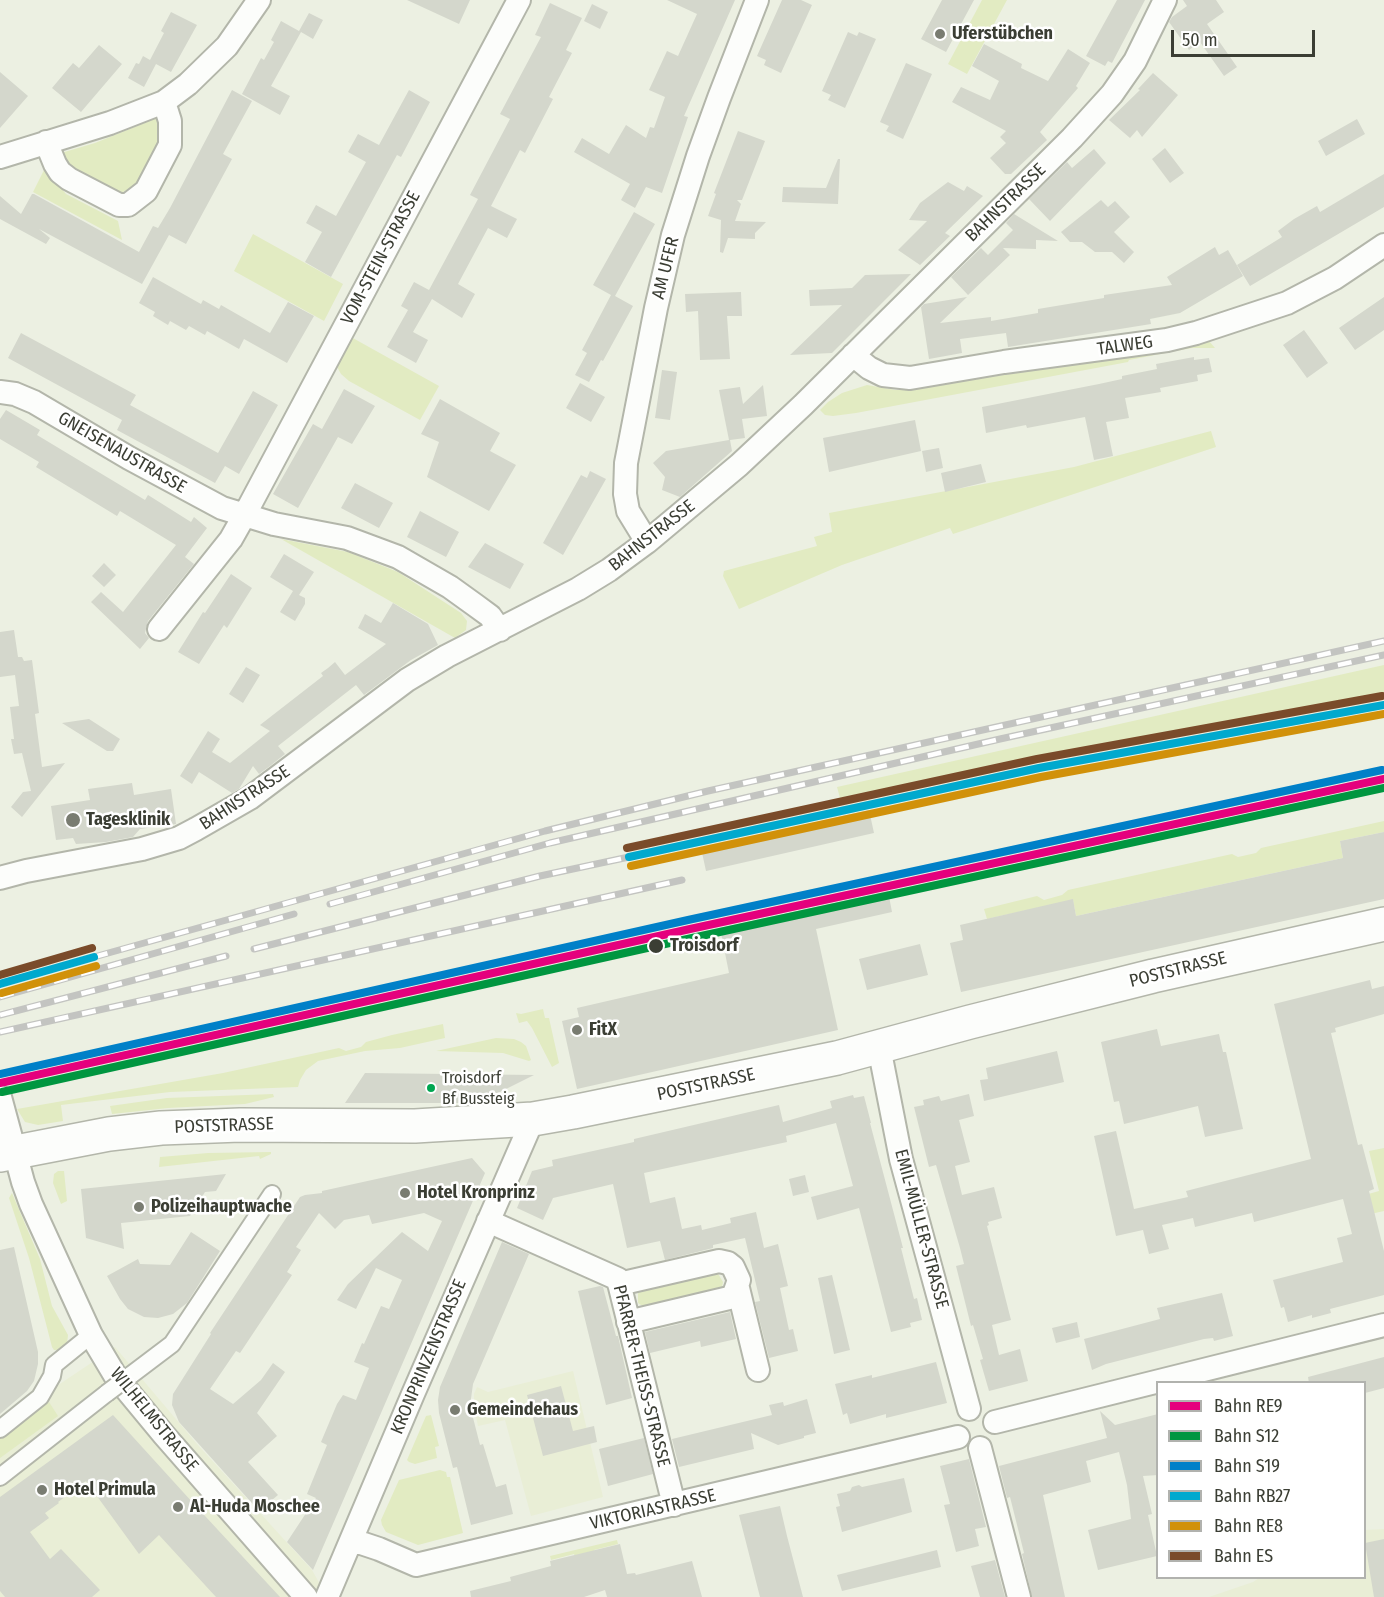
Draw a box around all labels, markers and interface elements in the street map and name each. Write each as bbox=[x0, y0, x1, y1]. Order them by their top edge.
scale bar bbox=[1174, 18, 1318, 56]
place label: Uferstübchen bbox=[952, 23, 1053, 45]
marker: Uferstübchen bbox=[933, 27, 947, 41]
text: 50 m bbox=[1182, 29, 1218, 51]
street label: BAHNSTRASSE bbox=[961, 159, 1051, 247]
street label: VOM-STEIN-STRASSE bbox=[337, 188, 425, 328]
street label: AM UFER bbox=[648, 235, 684, 301]
street label: TALWEG bbox=[1096, 331, 1154, 361]
street label: GNEISENAUSTRASSE bbox=[54, 407, 190, 499]
street label: BAHNSTRASSE bbox=[605, 496, 699, 576]
street label: BAHNSTRASSE bbox=[196, 761, 294, 835]
place label: Tagesklinik bbox=[86, 809, 170, 831]
marker: Tagesklinik bbox=[64, 811, 82, 829]
place label: Troisdorf bbox=[670, 935, 738, 957]
marker: Troisdorf bbox=[647, 937, 665, 955]
street label: POSTSTRASSE bbox=[1127, 947, 1229, 993]
place label: FitX bbox=[589, 1019, 617, 1041]
marker: FitX bbox=[570, 1023, 584, 1037]
street label: POSTSTRASSE bbox=[655, 1064, 757, 1106]
place label: Troisdorf Bf Bussteig bbox=[442, 1069, 514, 1107]
marker: Troisdorf Bf Bussteig bbox=[425, 1082, 437, 1094]
street label: POSTSTRASSE bbox=[174, 1113, 274, 1139]
street label: EMIL-MÜLLER-STRASSE bbox=[889, 1147, 953, 1311]
place label: Hotel Kronprinz bbox=[417, 1182, 535, 1204]
marker: Hotel Kronprinz bbox=[398, 1186, 412, 1200]
place label: Polizeihauptwache bbox=[151, 1196, 292, 1218]
marker: Polizeihauptwache bbox=[132, 1200, 146, 1214]
street label: KRONPRINZENSTRASSE bbox=[387, 1276, 471, 1438]
street label: PFARRER-THEISS-STRASSE bbox=[608, 1283, 674, 1469]
street label: WILHELMSTRASSE bbox=[105, 1363, 203, 1477]
legend bbox=[1156, 1381, 1366, 1579]
text: Bahn RE9 bbox=[1214, 1395, 1283, 1417]
place label: Gemeindehaus bbox=[467, 1399, 578, 1421]
marker: Gemeindehaus bbox=[448, 1403, 462, 1417]
text: Bahn S12 bbox=[1214, 1425, 1279, 1447]
text: Bahn S19 bbox=[1214, 1455, 1280, 1477]
place label: Hotel Primula bbox=[54, 1479, 156, 1501]
marker: Hotel Primula bbox=[35, 1483, 49, 1497]
street label: VIKTORIASTRASSE bbox=[588, 1485, 718, 1535]
text: Bahn RB27 bbox=[1214, 1485, 1290, 1507]
place label: Al-Huda Moschee bbox=[190, 1496, 320, 1518]
marker: Al-Huda Moschee bbox=[171, 1500, 185, 1514]
text: Bahn RE8 bbox=[1214, 1515, 1283, 1537]
text: Bahn ES bbox=[1214, 1545, 1273, 1567]

